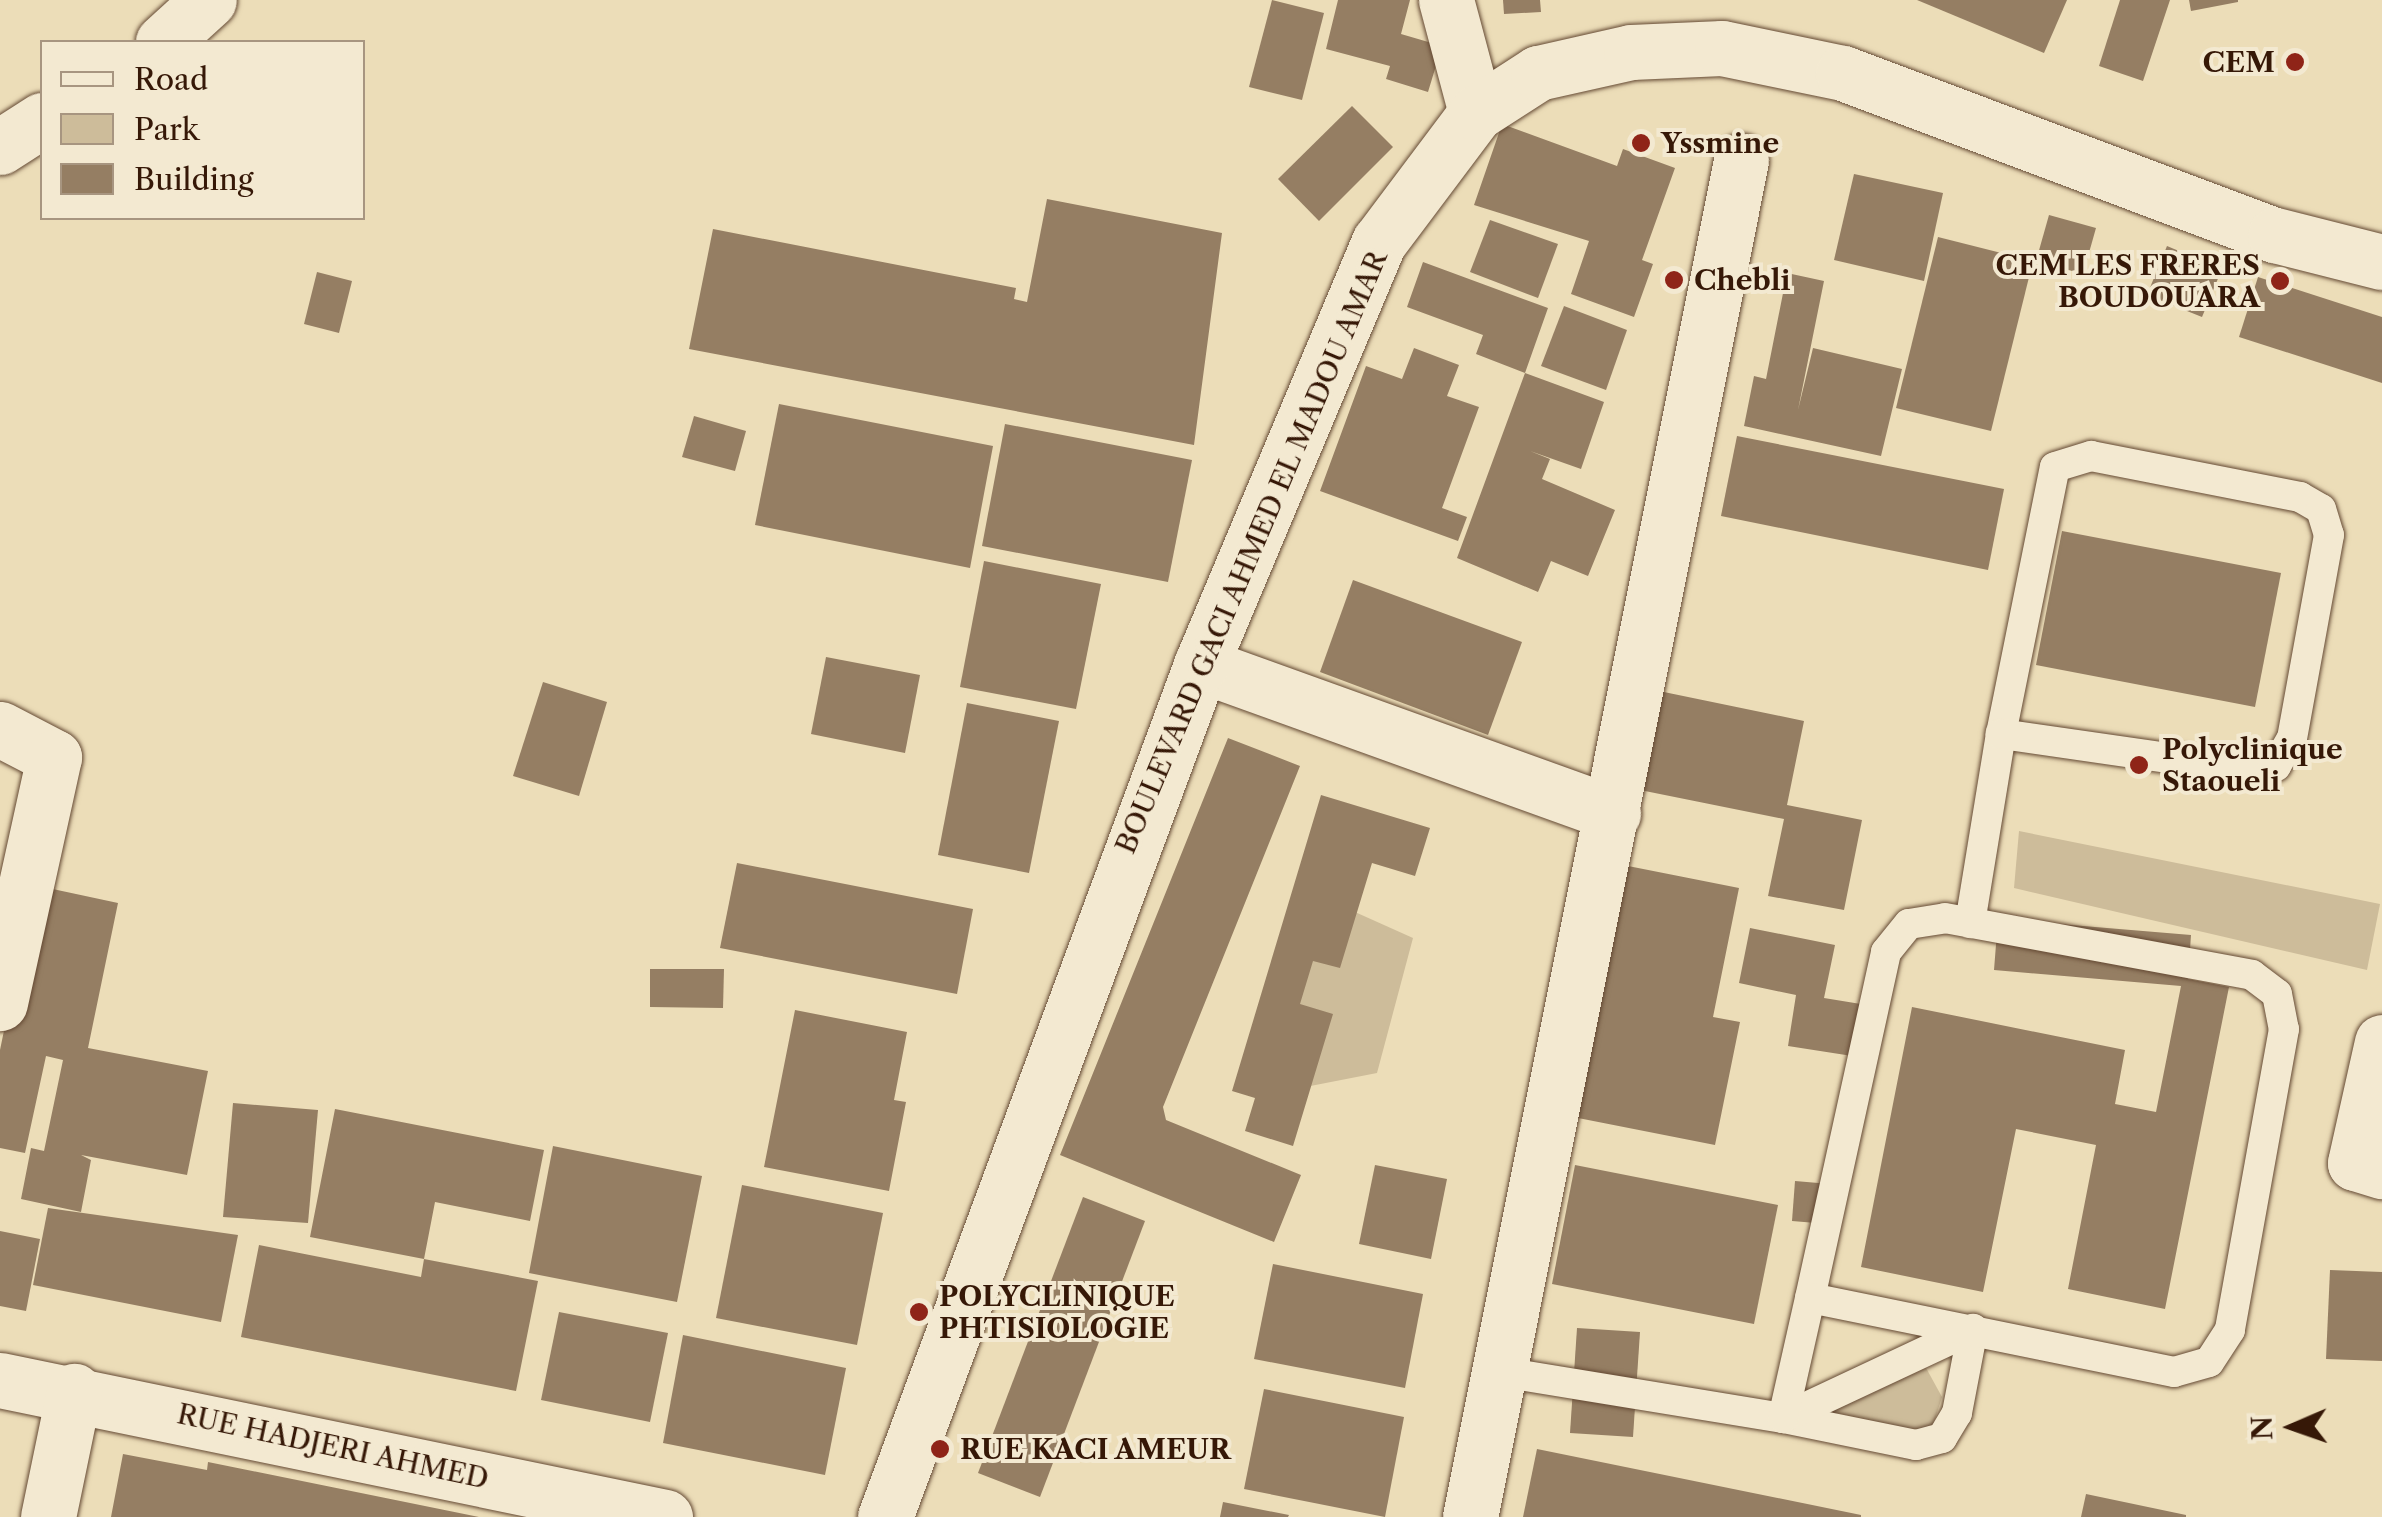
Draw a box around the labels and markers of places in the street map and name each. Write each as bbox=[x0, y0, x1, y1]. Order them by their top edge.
place label: CEM bbox=[2202, 45, 2275, 79]
marker: CEM bbox=[2284, 51, 2306, 73]
place label: Yssmine bbox=[1661, 126, 1779, 160]
marker: Yssmine bbox=[1630, 132, 1652, 154]
place label: CEM LES FRERES BOUDOUARA bbox=[1995, 248, 2260, 314]
place label: Chebli bbox=[1694, 263, 1791, 297]
marker: Chebli bbox=[1663, 269, 1685, 291]
marker: CEM LES FRERES BOUDOUARA bbox=[2269, 270, 2291, 292]
place label: Polyclinique Staoueli bbox=[2162, 732, 2343, 798]
marker: Polyclinique Staoueli bbox=[2126, 752, 2152, 778]
place label: POLYCLINIQUE PHTISIOLOGIE bbox=[939, 1279, 1175, 1345]
marker: POLYCLINIQUE PHTISIOLOGIE bbox=[908, 1301, 930, 1323]
place label: RUE KACI AMEUR bbox=[960, 1432, 1232, 1466]
marker: RUE KACI AMEUR bbox=[929, 1438, 951, 1460]

